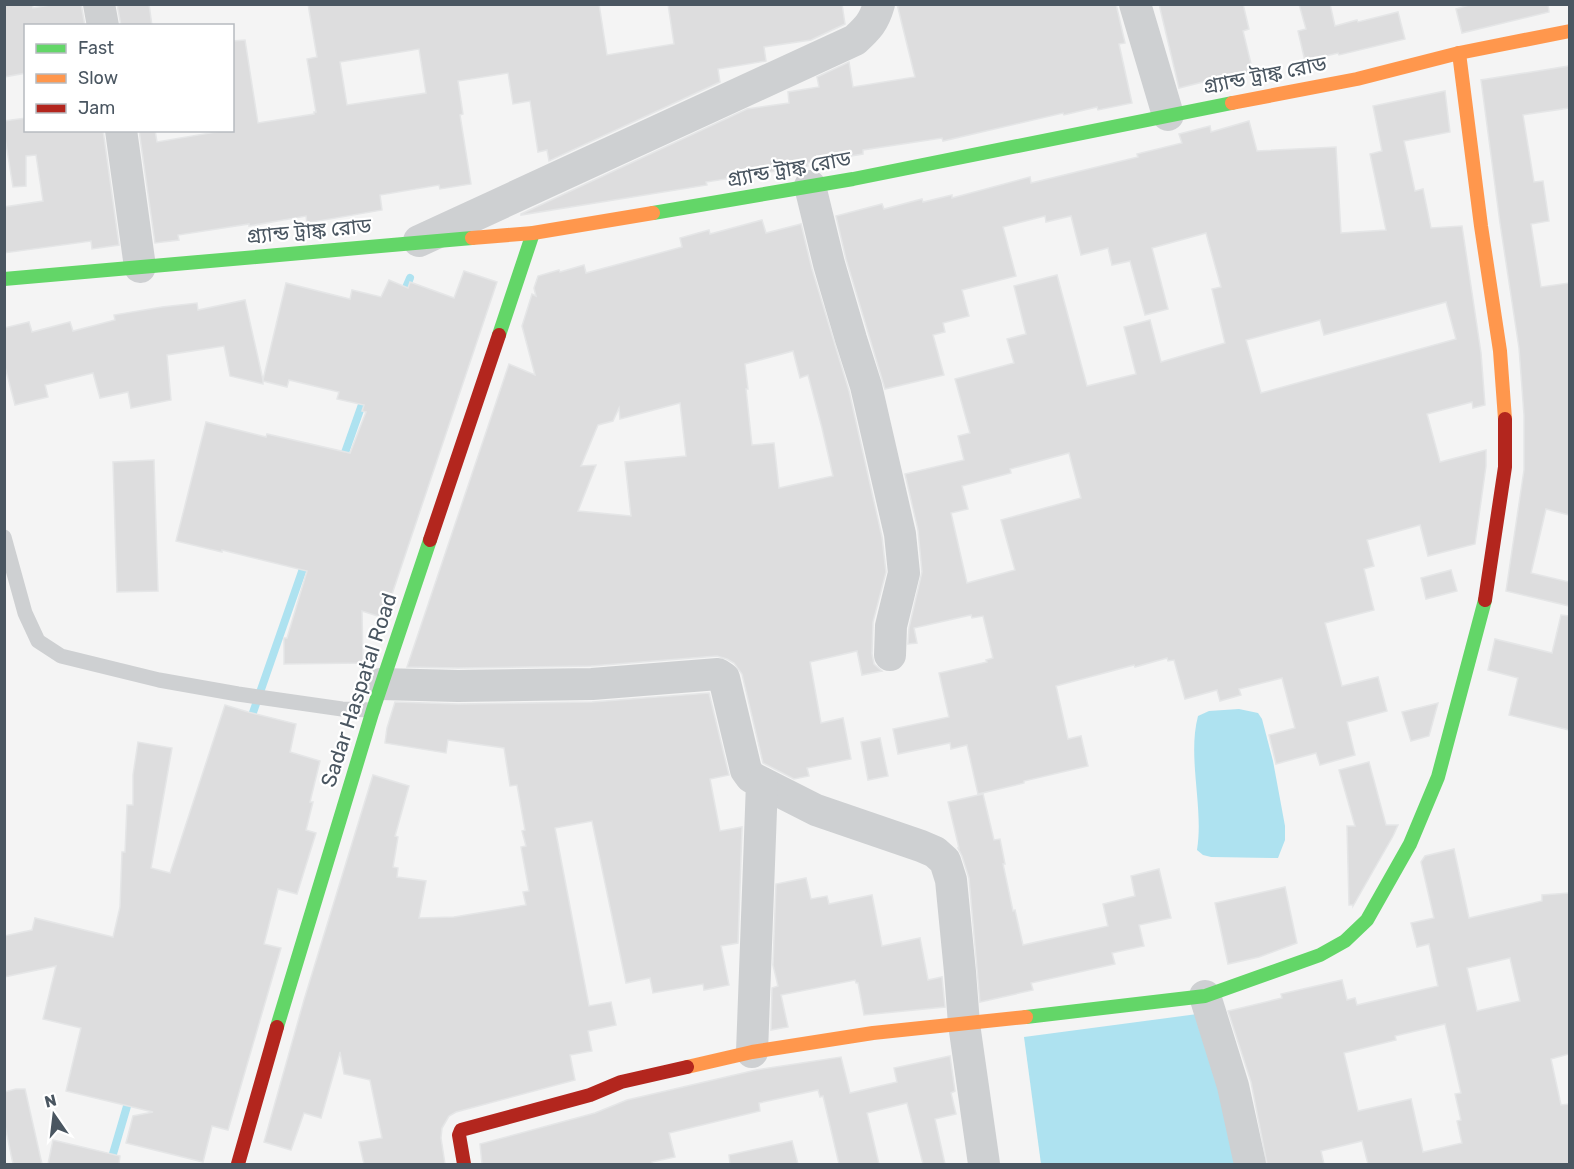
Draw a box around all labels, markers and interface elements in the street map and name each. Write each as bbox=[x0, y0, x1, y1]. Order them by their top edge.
legend bbox=[24, 24, 234, 132]
text: Fast bbox=[78, 37, 114, 59]
street label: গ্র্যান্ড ট্রাঙ্ক রোড bbox=[1201, 50, 1330, 99]
text: Slow bbox=[78, 67, 118, 89]
text: Jam bbox=[78, 97, 115, 119]
street label: গ্র্যান্ড ট্রাঙ্ক রোড bbox=[725, 145, 854, 192]
street label: গ্র্যান্ড ট্রাঙ্ক রোড bbox=[245, 213, 373, 248]
street label: Sadar Haspatal Road bbox=[315, 590, 402, 790]
north arrow bbox=[24, 1085, 84, 1145]
text: N bbox=[43, 1090, 58, 1112]

